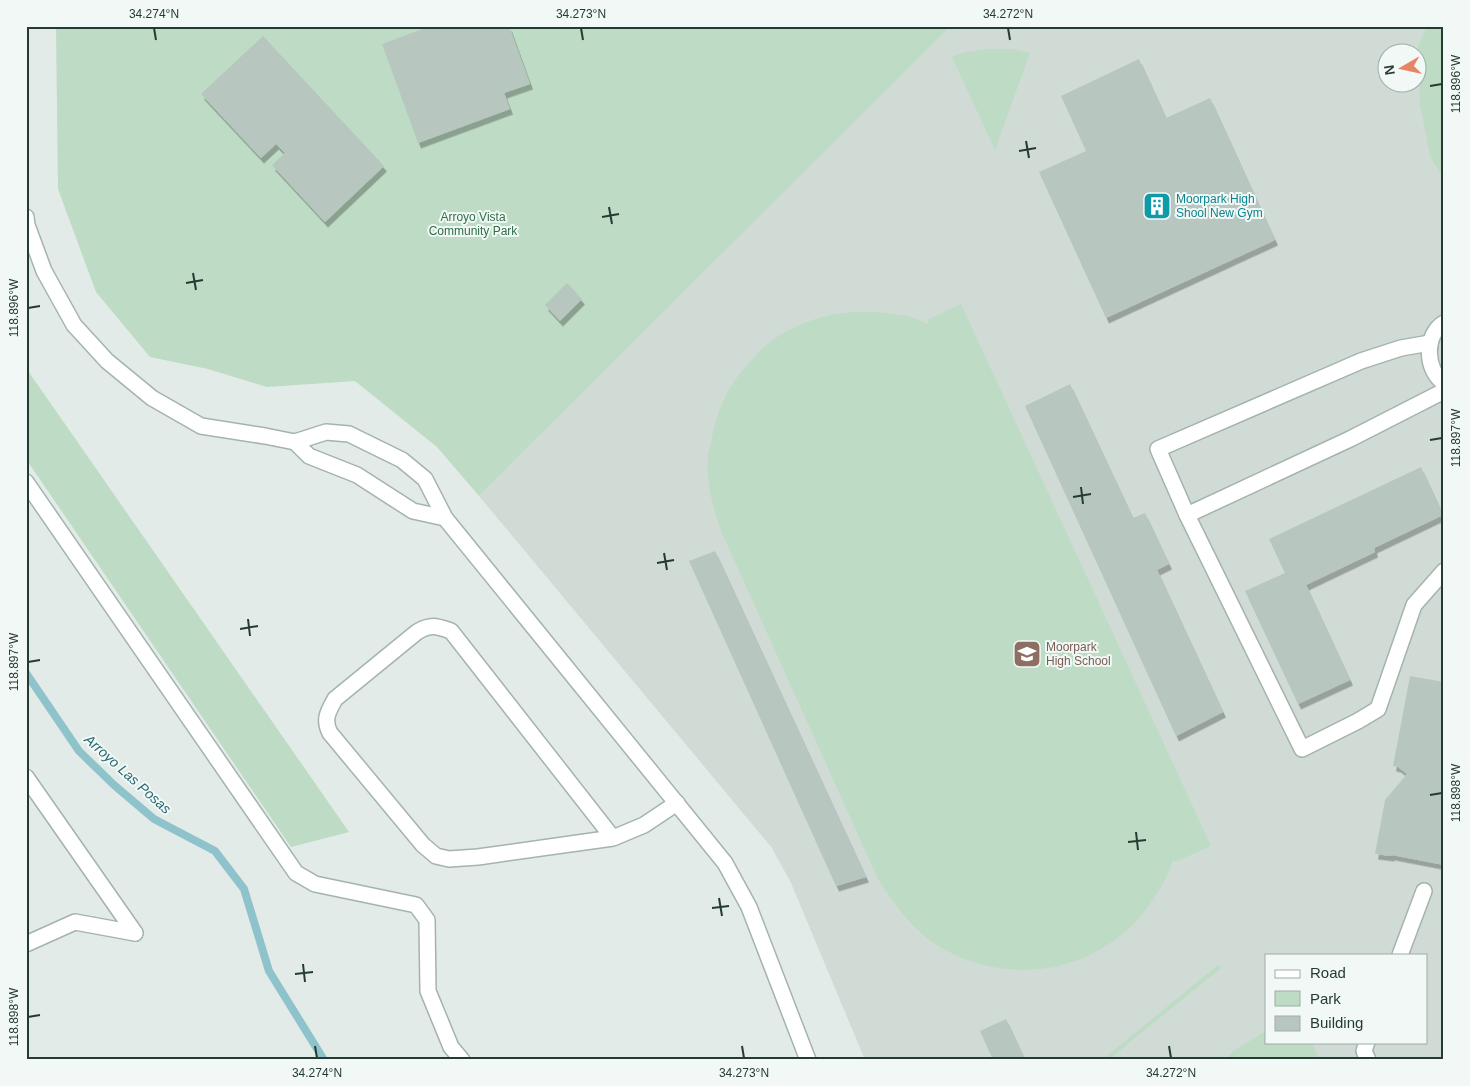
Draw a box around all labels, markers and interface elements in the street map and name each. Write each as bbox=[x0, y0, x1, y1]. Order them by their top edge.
text: 34.274°N bbox=[129, 7, 179, 21]
text: 34.273°N bbox=[556, 7, 606, 21]
text: 34.272°N bbox=[983, 7, 1033, 21]
north arrow bbox=[1378, 42, 1428, 92]
text: 118.896°W bbox=[1449, 54, 1463, 113]
text: N bbox=[1380, 64, 1398, 76]
building icon: Moorpark High Shool New Gym bbox=[1142, 191, 1172, 221]
place label: Moorpark High Shool New Gym bbox=[1176, 192, 1263, 220]
park label: Arroyo Vista Community Park bbox=[429, 210, 518, 238]
text: 118.896°W bbox=[7, 278, 21, 337]
text: 118.897°W bbox=[1449, 408, 1463, 467]
text: 118.897°W bbox=[7, 632, 21, 691]
school or university icon: Moorpark High School bbox=[1012, 639, 1042, 669]
place label: Moorpark High School bbox=[1046, 640, 1111, 668]
water label: Arroyo Las Posas bbox=[81, 730, 174, 817]
text: 118.898°W bbox=[1449, 763, 1463, 822]
legend bbox=[1265, 954, 1428, 1044]
text: Road bbox=[1310, 964, 1346, 981]
text: 118.898°W bbox=[7, 987, 21, 1046]
text: Park bbox=[1310, 990, 1341, 1007]
text: Building bbox=[1310, 1014, 1363, 1031]
text: 34.274°N bbox=[292, 1066, 342, 1080]
text: 34.273°N bbox=[719, 1066, 769, 1080]
text: 34.272°N bbox=[1146, 1066, 1196, 1080]

